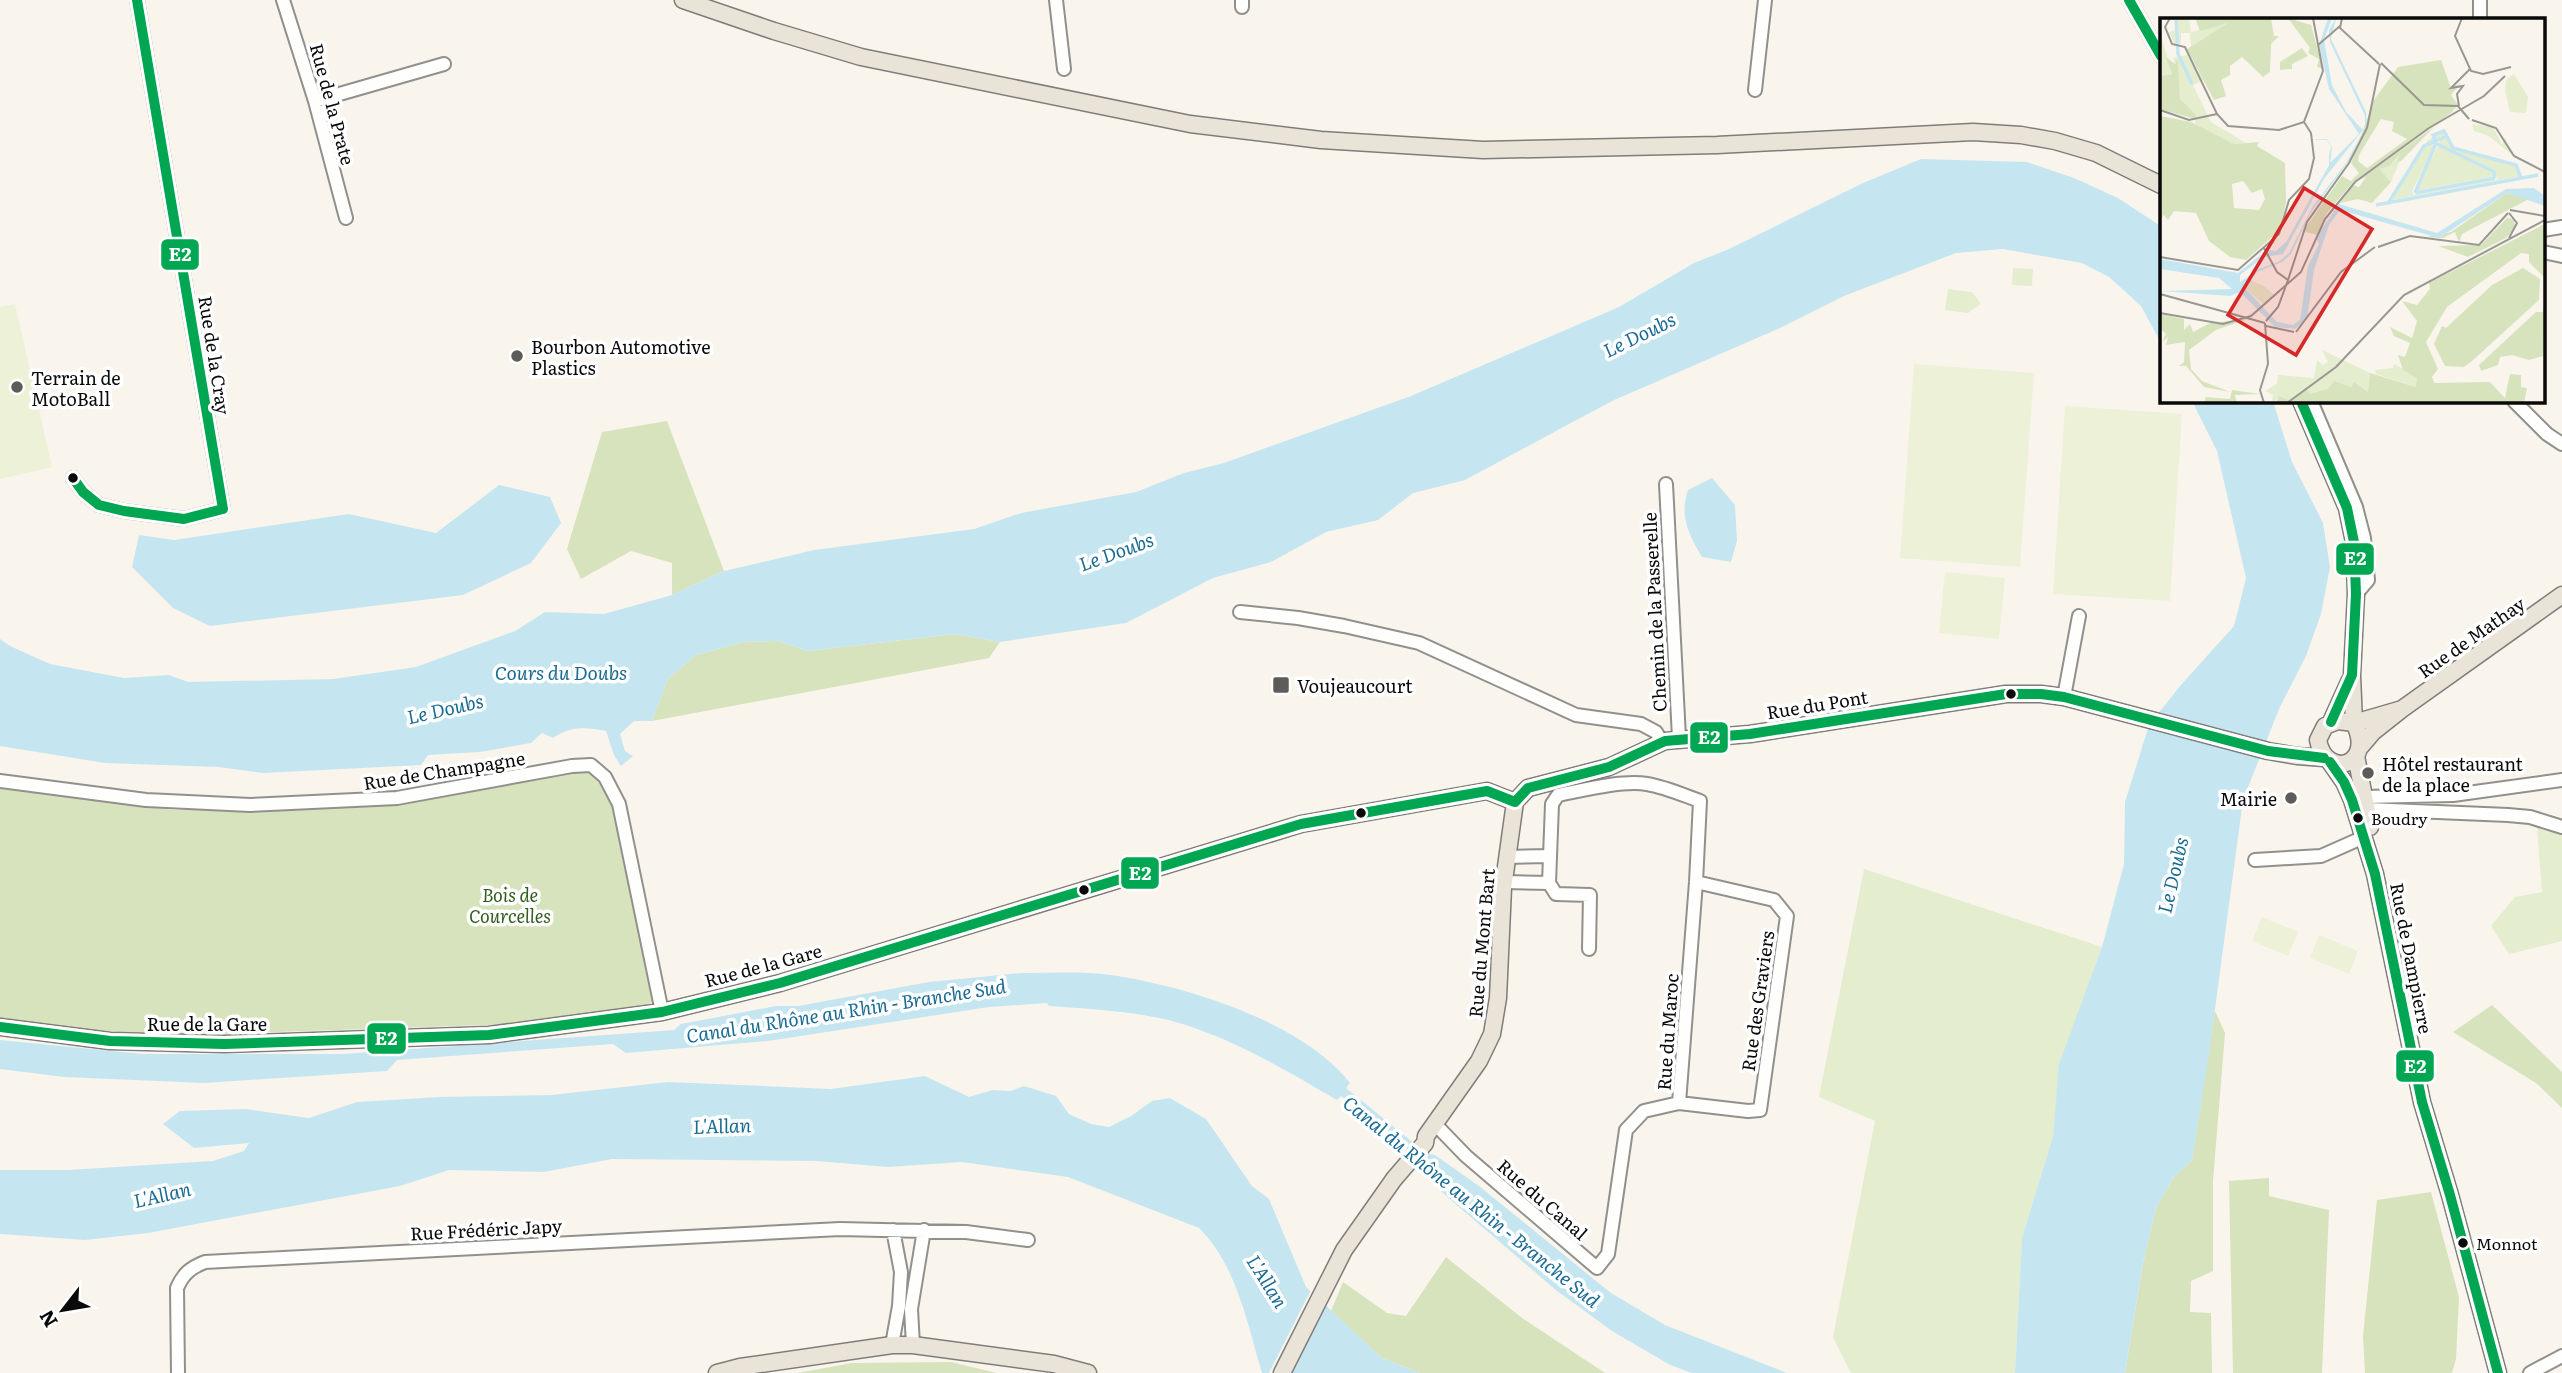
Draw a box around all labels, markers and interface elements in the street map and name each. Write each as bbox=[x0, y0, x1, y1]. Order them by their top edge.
inset map bbox=[2160, 18, 2544, 402]
street label: Rue de la Prate bbox=[304, 40, 362, 168]
line badge: E2 bbox=[160, 238, 200, 271]
text: E2 bbox=[169, 239, 191, 267]
street label: Rue de la Cray bbox=[192, 294, 238, 417]
water label: Le Doubs bbox=[1598, 304, 1680, 364]
place label: Bourbon Automotive Plastics bbox=[531, 333, 711, 381]
marker: Bourbon Automotive Plastics bbox=[509, 348, 525, 364]
place label: Terrain de MotoBall bbox=[31, 364, 121, 412]
marker: Terrain de MotoBall bbox=[9, 379, 25, 395]
unlabelled marker bbox=[66, 471, 80, 485]
street label: Chemin de la Passerelle bbox=[1635, 511, 1673, 713]
water label: Le Doubs bbox=[1075, 525, 1157, 577]
line badge: E2 bbox=[2335, 542, 2375, 576]
text: E2 bbox=[2344, 543, 2366, 571]
street label: Rue de Mathay bbox=[2412, 590, 2531, 684]
water label: Cours du Doubs bbox=[495, 658, 627, 686]
place label: Voujeaucourt bbox=[1297, 672, 1413, 699]
marker: Voujeaucourt bbox=[1271, 675, 1291, 695]
street label: Rue du Pont bbox=[1764, 683, 1870, 725]
water label: Le Doubs bbox=[404, 686, 486, 730]
unlabelled marker bbox=[2004, 687, 2018, 701]
line badge: E2 bbox=[1689, 721, 1729, 754]
text: E2 bbox=[1698, 722, 1720, 750]
street label: Rue de Champagne bbox=[361, 744, 527, 796]
place label: Hôtel restaurant de la place bbox=[2382, 750, 2524, 798]
marker: Hôtel restaurant de la place bbox=[2360, 765, 2376, 781]
place label: Mairie bbox=[2220, 785, 2277, 812]
marker: Mairie bbox=[2283, 790, 2299, 806]
unlabelled marker bbox=[1354, 806, 1368, 820]
place label: Boudry bbox=[2371, 806, 2428, 830]
marker: Boudry bbox=[2351, 811, 2365, 825]
water label: Le Doubs bbox=[2150, 834, 2194, 916]
line badge: E2 bbox=[1120, 856, 1160, 890]
text: E2 bbox=[1129, 858, 1151, 886]
street label: Rue du Mont Bart bbox=[1461, 866, 1501, 1019]
street label: Rue de Dampierre bbox=[2384, 880, 2440, 1036]
park label: Bois de Courcelles bbox=[469, 881, 551, 929]
unlabelled marker bbox=[1077, 883, 1091, 897]
street label: Rue des Graviers bbox=[1734, 929, 1780, 1073]
street label: Rue de la Gare bbox=[701, 936, 825, 994]
water label: Canal du Rhône au Rhin - Branche Sud bbox=[684, 971, 1008, 1049]
street label: Rue du Maroc bbox=[1649, 972, 1685, 1092]
street label: Rue de la Gare bbox=[147, 1010, 267, 1037]
line badge: E2 bbox=[366, 1022, 407, 1055]
text: E2 bbox=[375, 1023, 397, 1051]
line badge: E2 bbox=[2395, 1049, 2435, 1083]
text: E2 bbox=[2404, 1051, 2426, 1079]
water label: Canal du Rhône au Rhin - Branche Sud bbox=[1338, 1088, 1607, 1314]
water label: L'Allan bbox=[693, 1110, 752, 1140]
street label: Rue du Canal bbox=[1492, 1152, 1594, 1246]
water label: L'Allan bbox=[131, 1174, 194, 1214]
street label: Rue Frédéric Japy bbox=[409, 1212, 563, 1246]
place label: Monnot bbox=[2476, 1231, 2538, 1255]
marker: Monnot bbox=[2456, 1236, 2470, 1250]
water label: L'Allan bbox=[1241, 1249, 1296, 1314]
north arrow bbox=[28, 1275, 98, 1345]
text: N bbox=[31, 1305, 64, 1333]

